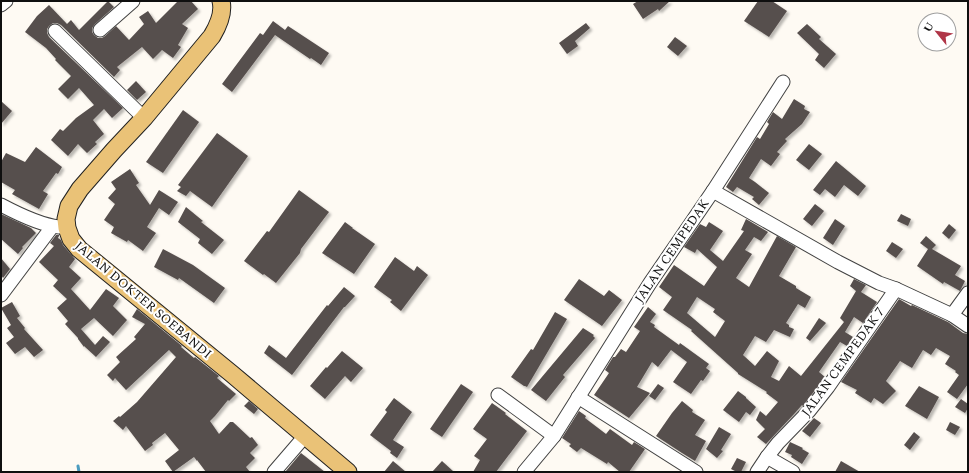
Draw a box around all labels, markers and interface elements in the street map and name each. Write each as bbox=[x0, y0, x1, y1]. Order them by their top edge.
north arrow bbox=[917, 12, 957, 52]
text: U bbox=[919, 19, 938, 35]
street label: JALAN CEMPEDAK bbox=[630, 194, 715, 307]
street label: JALAN DOKTER SOEBANDI bbox=[70, 236, 216, 364]
street label: JALAN CEMPEDAK 7 bbox=[796, 303, 890, 421]

